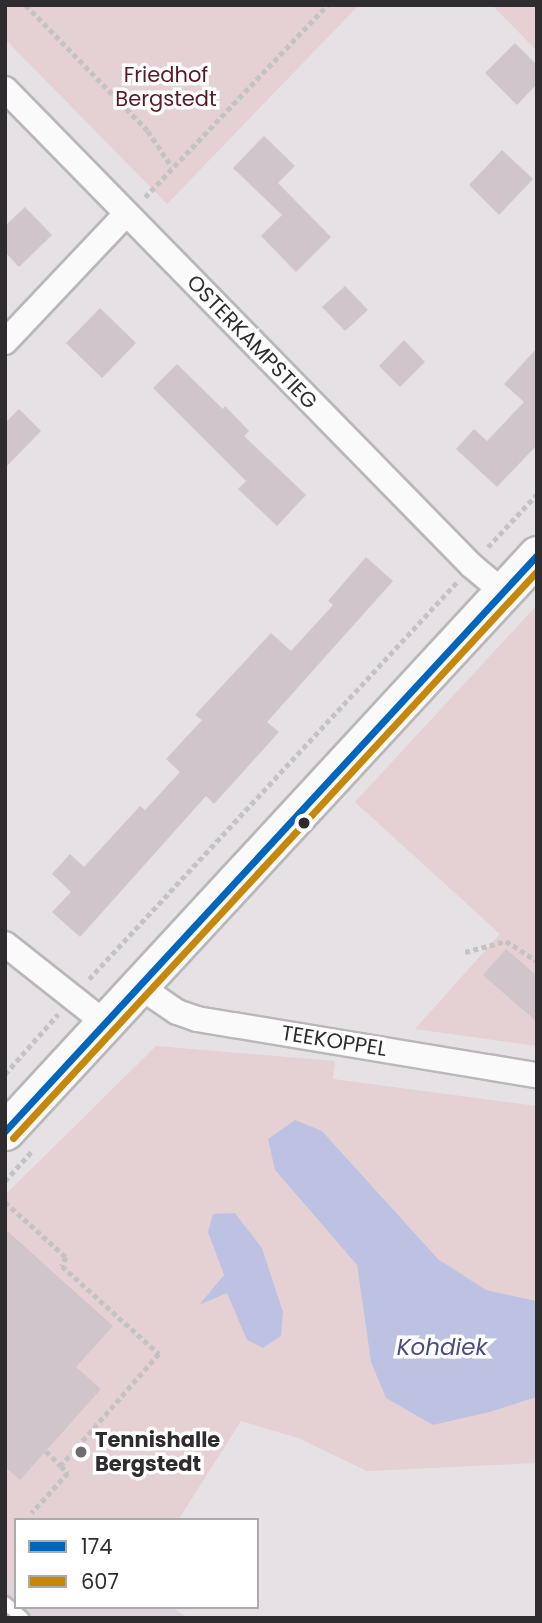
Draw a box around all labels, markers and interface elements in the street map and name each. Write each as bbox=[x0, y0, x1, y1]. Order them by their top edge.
park label: Friedhof Bergstedt bbox=[115, 62, 217, 112]
street label: OSTERKAMPSTIEG bbox=[182, 270, 322, 414]
unlabelled marker bbox=[297, 816, 311, 830]
street label: TEEKOPPEL bbox=[280, 1020, 388, 1062]
water label: Kohdiek bbox=[397, 1333, 487, 1361]
place label: Tennishalle Bergstedt bbox=[95, 1427, 220, 1477]
marker: Tennishalle Bergstedt bbox=[73, 1444, 89, 1460]
legend bbox=[14, 1518, 259, 1609]
text: 174 bbox=[81, 1532, 112, 1561]
text: 607 bbox=[81, 1567, 119, 1596]

